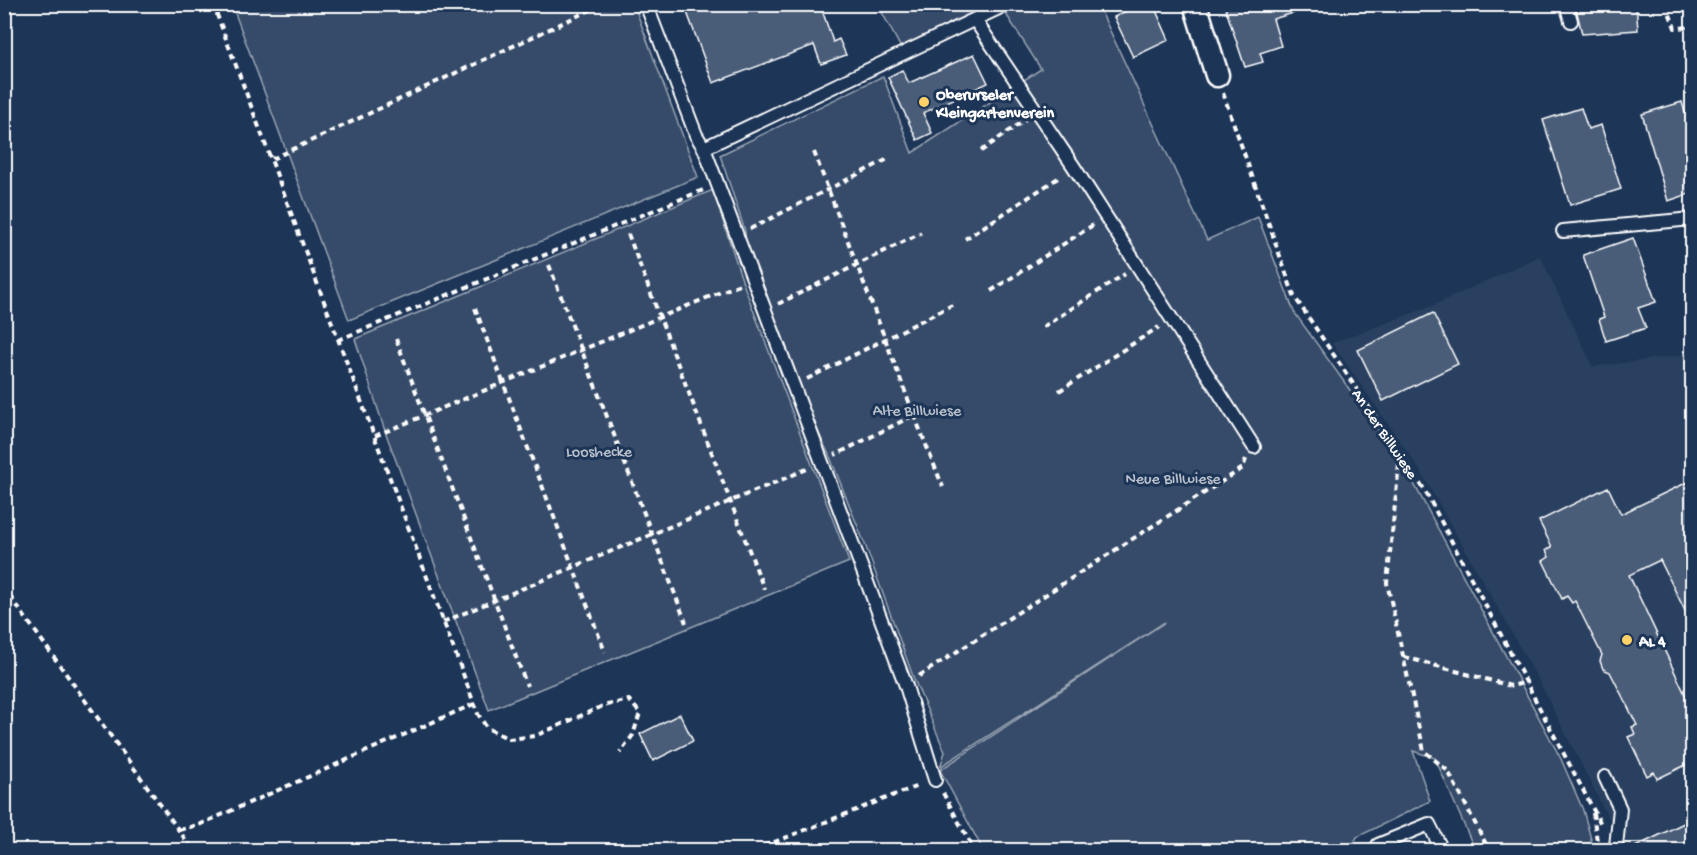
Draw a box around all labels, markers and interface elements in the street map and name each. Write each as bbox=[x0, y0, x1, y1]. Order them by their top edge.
place label: Oberurseler Kleingartenverein bbox=[935, 87, 1054, 124]
marker: Oberurseler Kleingartenverein bbox=[917, 95, 931, 109]
street label: An der Billwiese bbox=[1346, 386, 1421, 484]
park label: Alte Billwiese bbox=[873, 403, 962, 422]
park label: Looshecke bbox=[566, 444, 633, 463]
park label: Neue Billwiese bbox=[1125, 471, 1221, 490]
marker: AL 4 bbox=[1620, 633, 1634, 647]
place label: AL 4 bbox=[1638, 634, 1666, 653]

